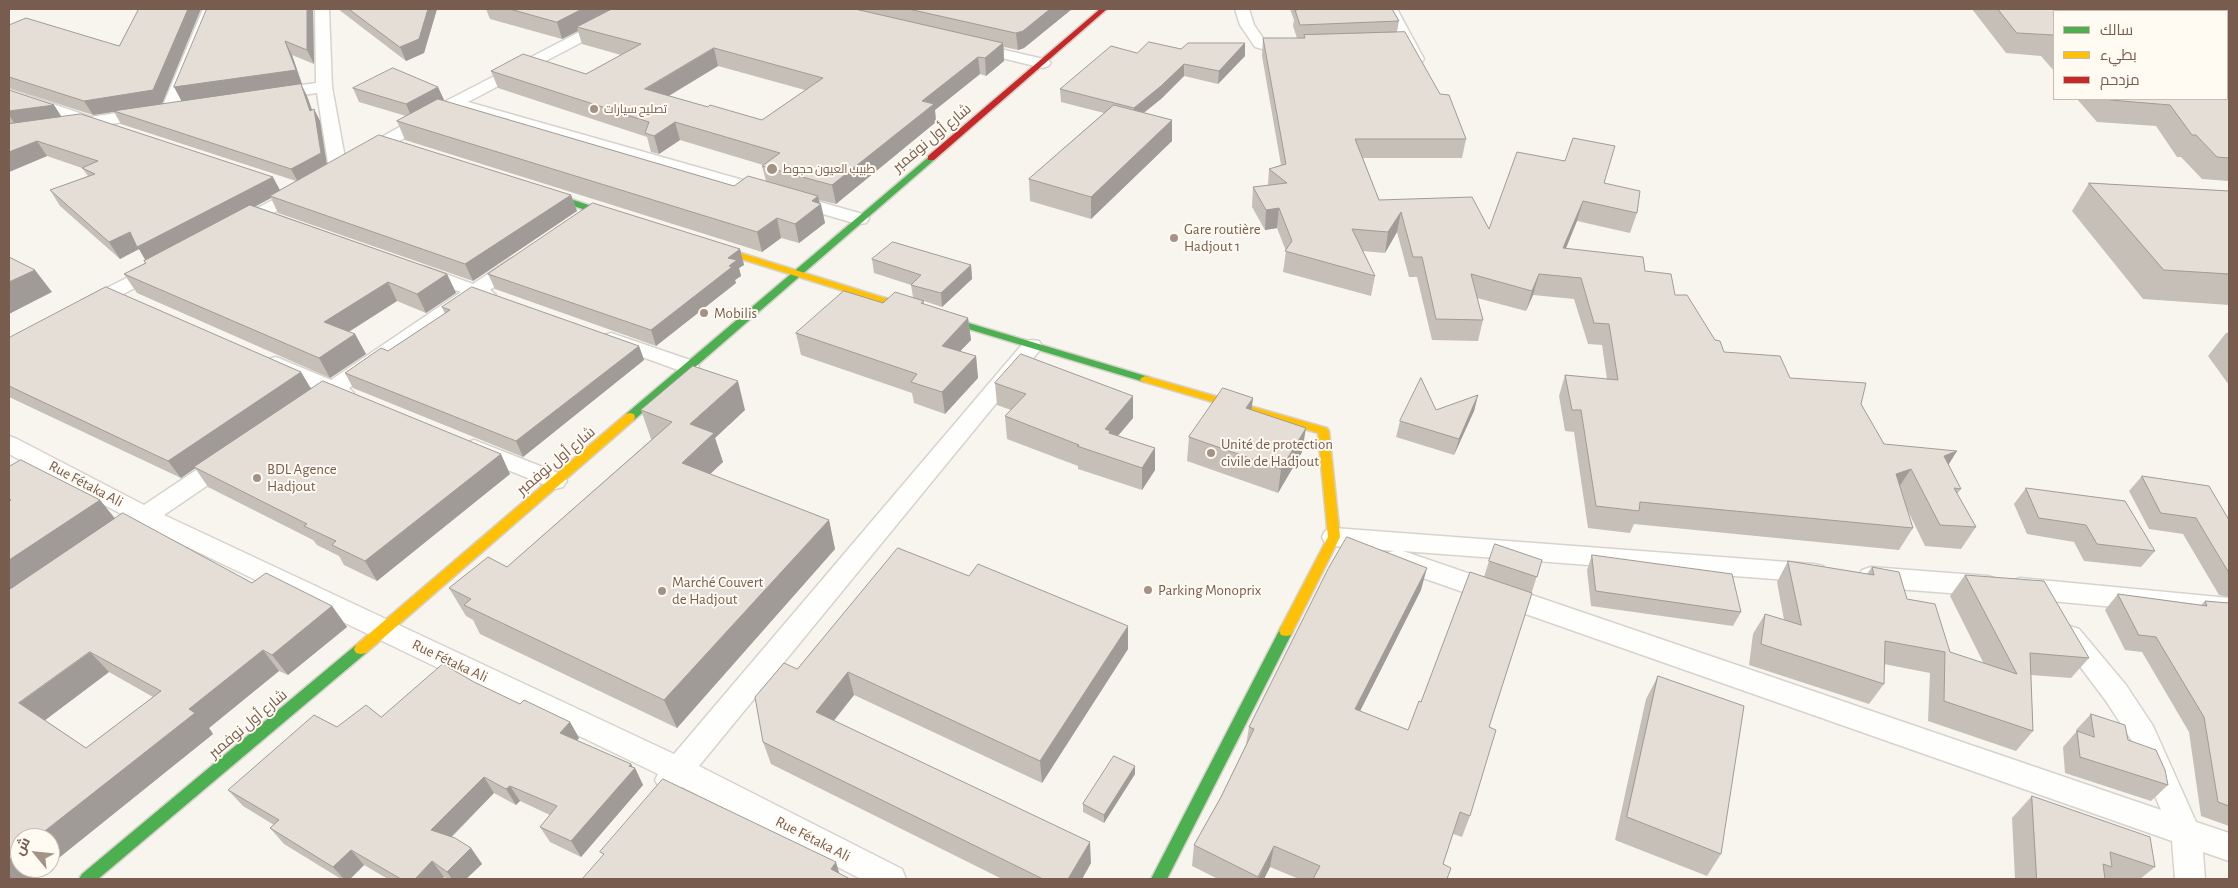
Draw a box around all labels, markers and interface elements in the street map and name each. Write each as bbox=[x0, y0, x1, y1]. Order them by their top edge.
legend bbox=[2053, 10, 2228, 100]
text: سالك bbox=[2100, 23, 2133, 38]
text: بطيء bbox=[2100, 48, 2137, 63]
text: مزدحم bbox=[2100, 73, 2140, 88]
street label: شارع أول نوفمبر bbox=[889, 100, 975, 176]
place label: تصليح سيارات bbox=[604, 102, 667, 116]
marker: تصليح سيارات bbox=[588, 103, 600, 115]
marker: طبيب العيون حجوط bbox=[765, 162, 779, 176]
place label: طبيب العيون حجوط bbox=[783, 162, 875, 176]
place label: Gare routière Hadjout 1 bbox=[1184, 220, 1261, 255]
marker: Gare routière Hadjout 1 bbox=[1168, 232, 1180, 244]
place label: Mobilis bbox=[714, 304, 757, 322]
marker: Mobilis bbox=[698, 307, 710, 319]
street label: شارع أول نوفمبر bbox=[513, 423, 599, 499]
place label: Unité de protection civile de Hadjout bbox=[1221, 435, 1333, 470]
marker: Unité de protection civile de Hadjout bbox=[1205, 447, 1217, 459]
street label: Rue Fétaka Ali bbox=[46, 457, 126, 511]
place label: BDL Agence Hadjout bbox=[267, 460, 337, 495]
marker: BDL Agence Hadjout bbox=[251, 472, 263, 484]
place label: Marché Couvert de Hadjout bbox=[672, 573, 763, 608]
place label: Parking Monoprix bbox=[1158, 581, 1261, 599]
marker: Parking Monoprix bbox=[1142, 584, 1154, 596]
marker: Marché Couvert de Hadjout bbox=[656, 585, 668, 597]
street label: Rue Fétaka Ali bbox=[409, 636, 491, 686]
street label: شارع أول نوفمبر bbox=[205, 686, 291, 762]
street label: Rue Fétaka Ali bbox=[773, 812, 853, 866]
north arrow bbox=[10, 828, 60, 878]
text: ش bbox=[12, 835, 33, 858]

